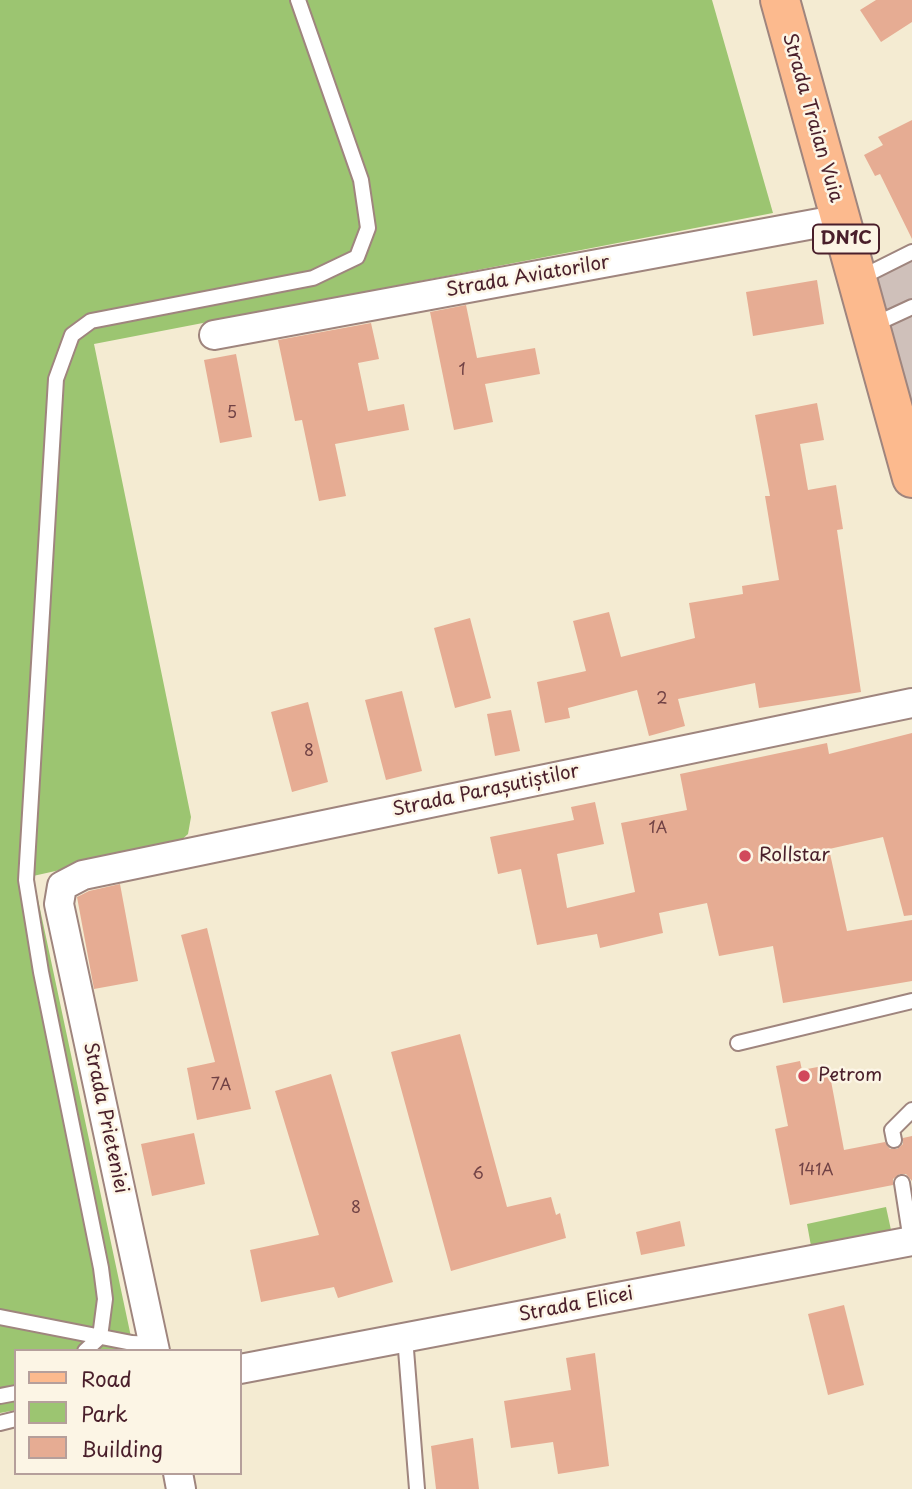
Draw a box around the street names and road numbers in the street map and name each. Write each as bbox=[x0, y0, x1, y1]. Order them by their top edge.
street label: Strada Traian Vuia bbox=[777, 31, 847, 205]
road number: DN1C bbox=[813, 225, 879, 254]
street label: Strada Aviatorilor bbox=[444, 251, 612, 303]
street label: Strada Parașutiștilor bbox=[390, 760, 582, 822]
street label: Strada Prieteniei bbox=[78, 1040, 132, 1196]
street label: Strada Elicei bbox=[517, 1283, 635, 1327]

